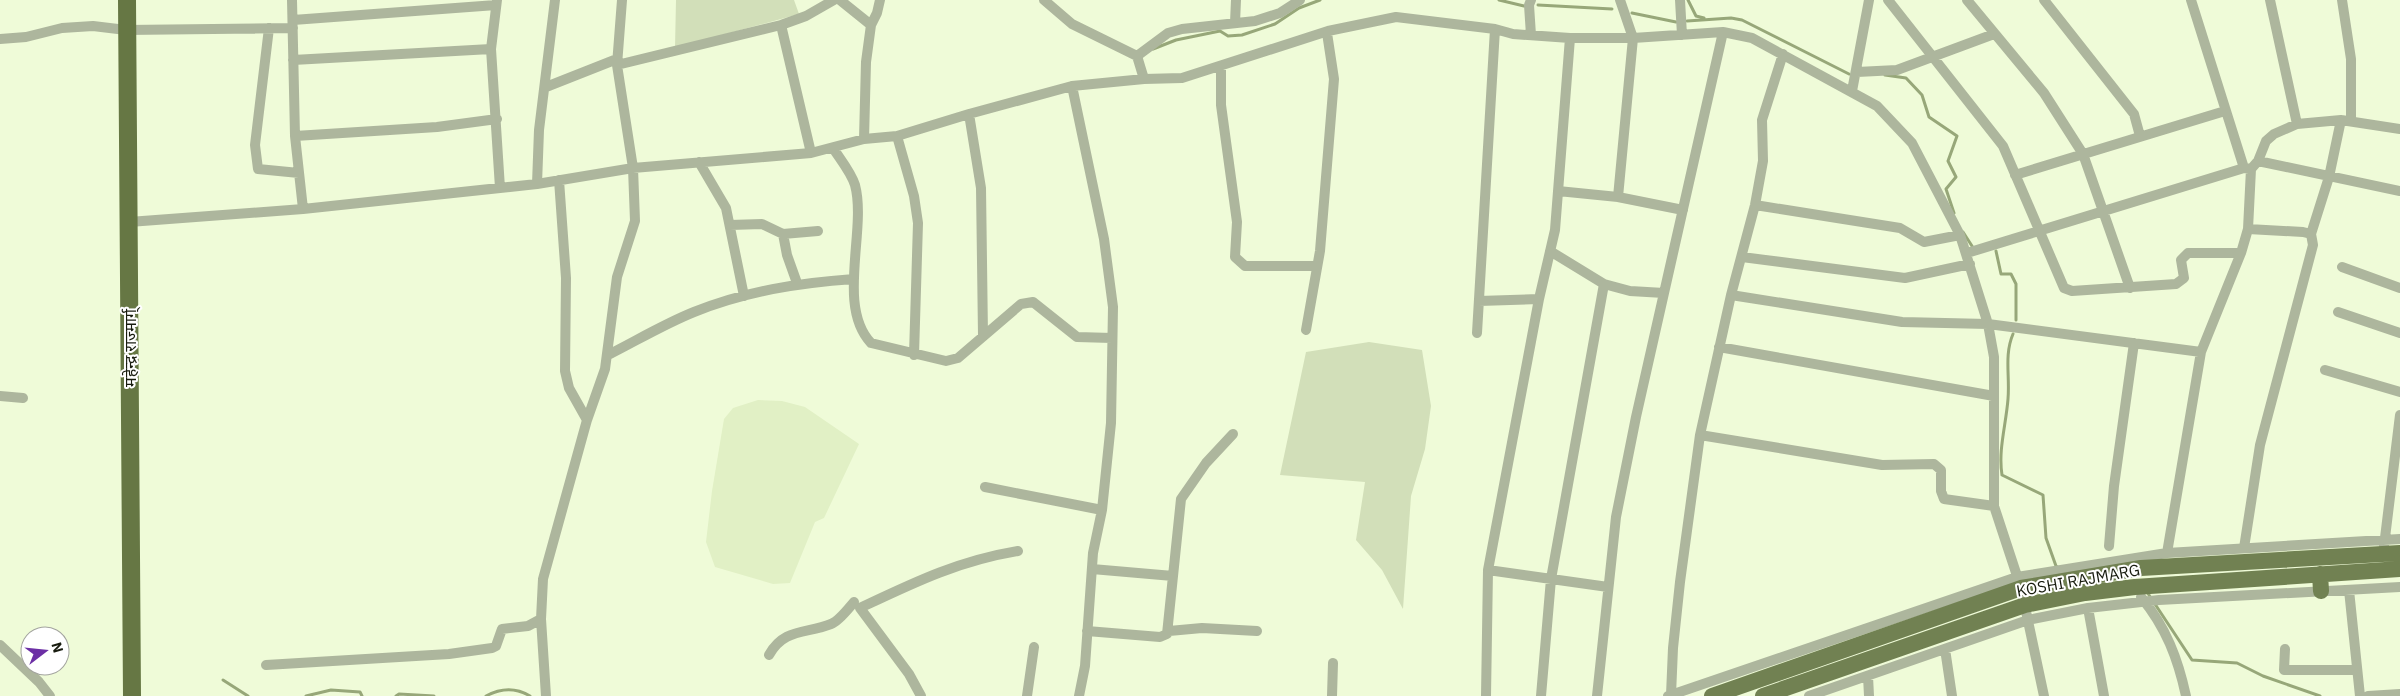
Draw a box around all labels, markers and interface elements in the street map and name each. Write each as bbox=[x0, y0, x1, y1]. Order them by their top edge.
street label: महेन्द्र राज्मार्ग् bbox=[120, 306, 141, 387]
street label: KOSHI RAJMARG bbox=[2015, 559, 2141, 601]
north arrow bbox=[20, 626, 70, 676]
text: N bbox=[47, 640, 68, 655]

